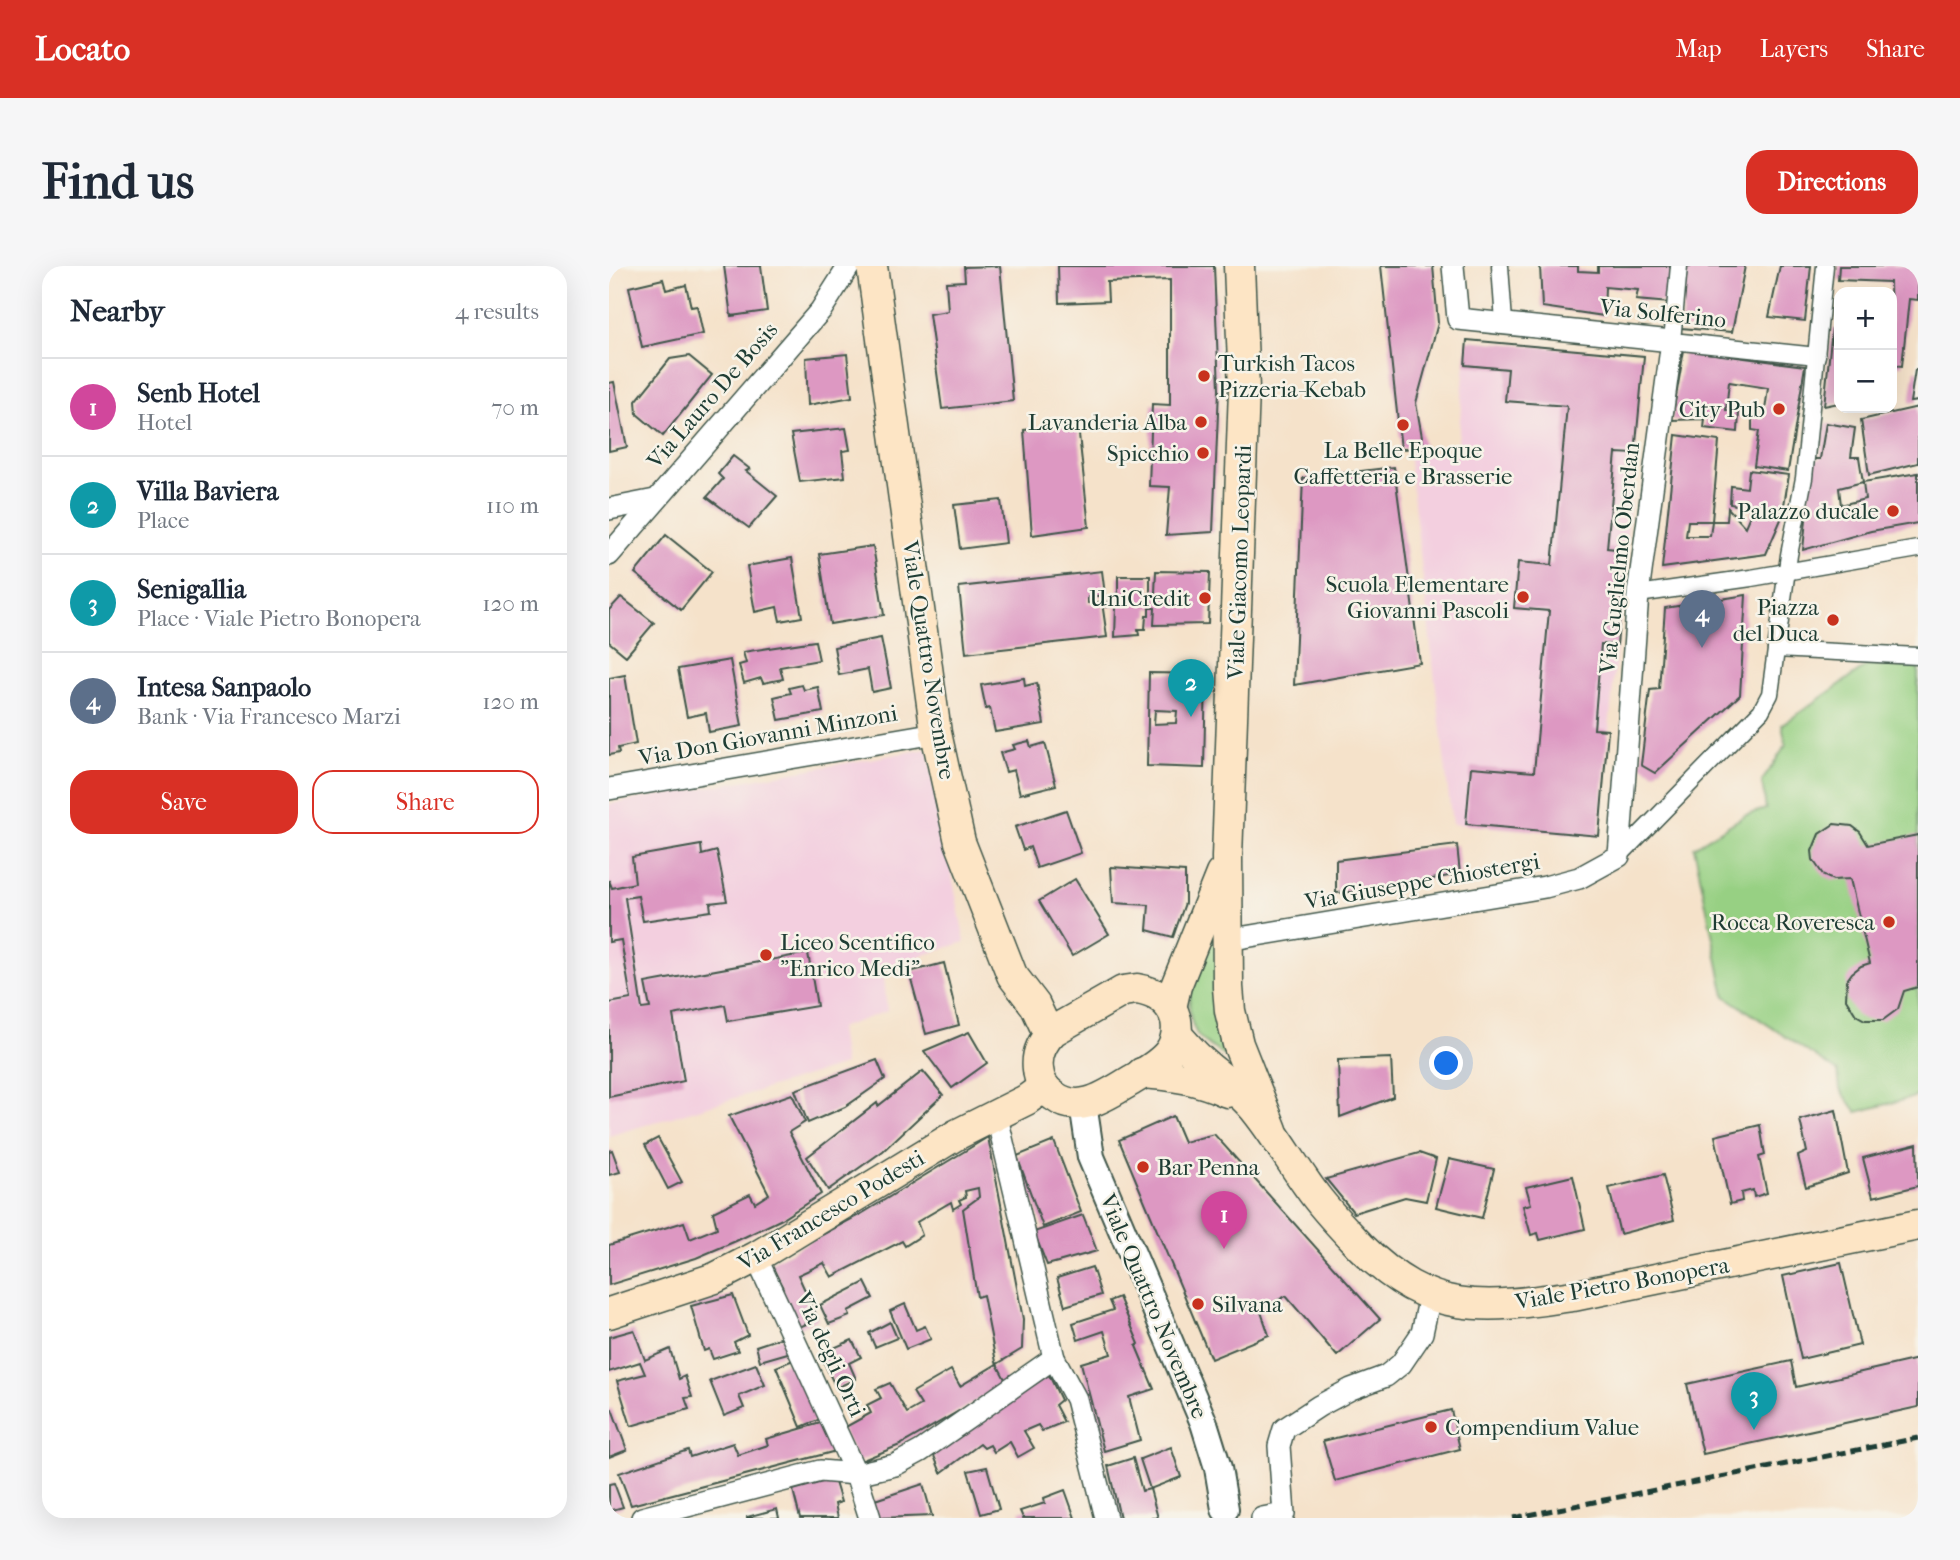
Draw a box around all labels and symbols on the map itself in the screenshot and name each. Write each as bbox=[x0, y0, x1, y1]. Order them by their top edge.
street label: Via Solferino bbox=[1597, 293, 1728, 334]
street label: Via Lauro De Bosis bbox=[641, 317, 783, 475]
place label: Turkish Tacos Pizzeria-Kebab bbox=[1218, 350, 1366, 403]
marker: Turkish Tacos Pizzeria-Kebab bbox=[1196, 368, 1212, 384]
place label: City Pub bbox=[1679, 396, 1765, 423]
marker: City Pub bbox=[1771, 401, 1787, 417]
place label: Lavanderia Alba bbox=[1028, 409, 1187, 436]
marker: Lavanderia Alba bbox=[1193, 414, 1209, 430]
marker: La Belle Epoque Caffetteria e Brasserie bbox=[1395, 417, 1411, 433]
place label: La Belle Epoque Caffetteria e Brasserie bbox=[1294, 437, 1512, 490]
place label: Spicchio bbox=[1107, 440, 1189, 467]
street label: Via Guglielmo Oberdan bbox=[1594, 440, 1645, 676]
street label: Viale Giacomo Leopardi bbox=[1222, 444, 1257, 681]
marker: Spicchio bbox=[1195, 445, 1211, 461]
place label: Palazzo ducale bbox=[1737, 498, 1879, 525]
marker: Palazzo ducale bbox=[1885, 503, 1901, 519]
street label: Viale Quattro Novembre bbox=[896, 538, 961, 781]
place label: Scuola Elementare Giovanni Pascoli bbox=[1326, 571, 1509, 624]
place label: UniCredit bbox=[1089, 585, 1191, 612]
marker: Scuola Elementare Giovanni Pascoli bbox=[1515, 589, 1531, 605]
marker: UniCredit bbox=[1197, 590, 1213, 606]
pin: 4 bbox=[1679, 590, 1725, 648]
place label: Piazza del Duca bbox=[1733, 594, 1819, 647]
marker: Piazza del Duca bbox=[1825, 612, 1841, 628]
pin: 2 bbox=[1168, 659, 1214, 717]
street label: Via Don Giovanni Minzoni bbox=[636, 699, 900, 772]
street label: Via Giuseppe Chiostergi bbox=[1302, 848, 1542, 916]
place label: Rocca Roveresca bbox=[1711, 909, 1875, 936]
marker: Rocca Roveresca bbox=[1881, 914, 1897, 930]
place label: Liceo Scentifico "Enrico Medi" bbox=[780, 929, 935, 982]
marker: Liceo Scentifico "Enrico Medi" bbox=[758, 947, 774, 963]
your location bbox=[1429, 1046, 1463, 1080]
street label: Via Francesco Podesti bbox=[732, 1144, 929, 1277]
place label: Bar Penna bbox=[1157, 1154, 1260, 1181]
marker: Bar Penna bbox=[1135, 1159, 1151, 1175]
street label: Viale Quattro Novembre bbox=[1094, 1189, 1213, 1423]
pin: 1 bbox=[1201, 1191, 1247, 1249]
street label: Viale Pietro Bonopera bbox=[1512, 1251, 1732, 1316]
street label: Via degli Orti bbox=[789, 1287, 871, 1421]
place label: Silvana bbox=[1212, 1291, 1283, 1318]
marker: Silvana bbox=[1190, 1296, 1206, 1312]
pin: 3 bbox=[1731, 1372, 1777, 1430]
place label: Compendium Value bbox=[1445, 1414, 1639, 1441]
marker: Compendium Value bbox=[1423, 1419, 1439, 1435]

